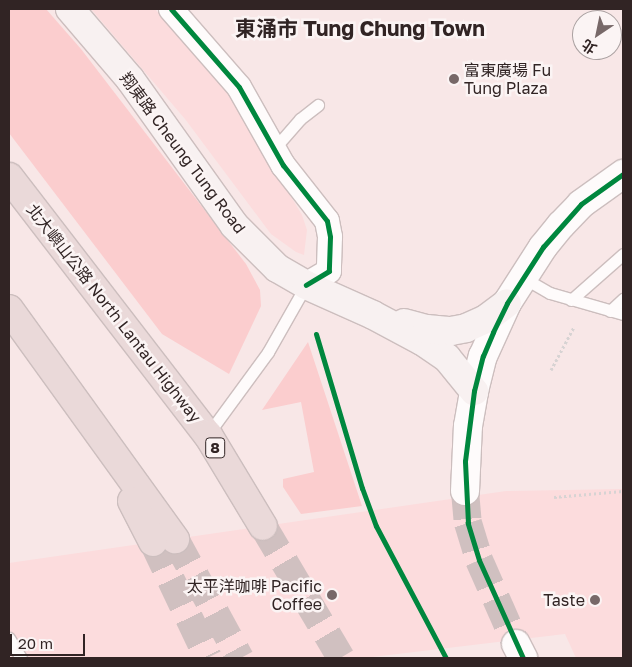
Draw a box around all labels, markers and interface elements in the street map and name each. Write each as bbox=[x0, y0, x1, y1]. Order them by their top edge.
north arrow bbox=[572, 10, 622, 60]
district label: 東涌市 Tung Chung Town bbox=[235, 15, 485, 41]
text: 北 bbox=[578, 36, 599, 58]
place label: 富東廣場 Fu Tung Plaza bbox=[464, 60, 551, 98]
street label: 翔東路 Cheung Tung Road bbox=[116, 69, 250, 237]
marker: 富東廣場 Fu Tung Plaza bbox=[448, 73, 460, 85]
street label: 北大嶼山公路 North Lantau Highway bbox=[23, 200, 205, 426]
road number: 8 bbox=[205, 436, 225, 460]
place label: 太平洋咖啡 Pacific Coffee bbox=[187, 576, 322, 614]
marker: 太平洋咖啡 Pacific Coffee bbox=[326, 589, 338, 601]
place label: Taste bbox=[543, 590, 585, 610]
marker: Taste bbox=[589, 594, 601, 606]
scale bar bbox=[12, 624, 88, 656]
text: 20 m bbox=[18, 634, 53, 652]

